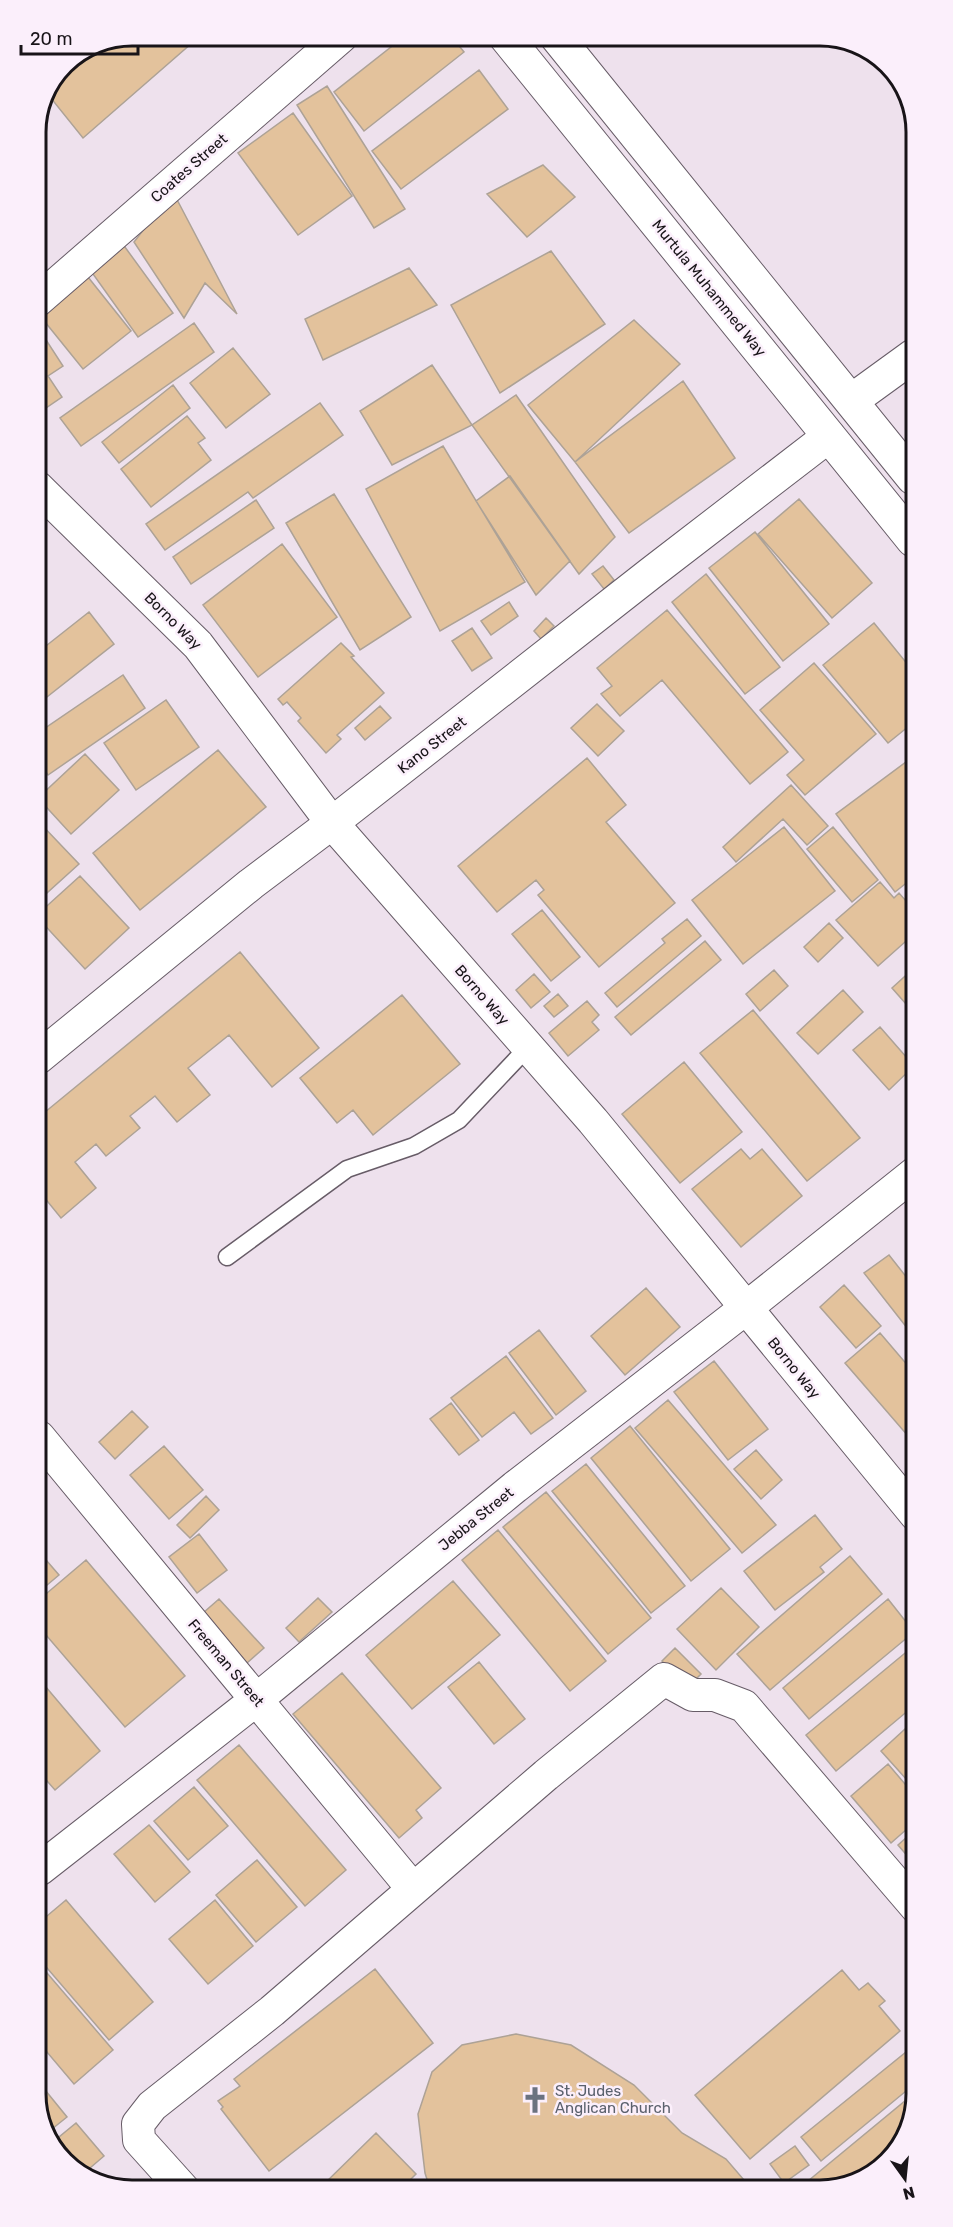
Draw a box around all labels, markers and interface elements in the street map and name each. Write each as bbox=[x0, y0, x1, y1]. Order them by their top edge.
scale bar bbox=[21, 18, 138, 56]
text: 20 m bbox=[30, 28, 72, 50]
street label: Coates Street bbox=[147, 130, 231, 206]
street label: Murtula Muhammed Way bbox=[648, 216, 770, 360]
street label: Borno Way bbox=[141, 589, 205, 653]
street label: Kano Street bbox=[394, 713, 470, 777]
street label: Borno Way bbox=[451, 961, 513, 1029]
street label: Borno Way bbox=[764, 1334, 824, 1402]
street label: Jebba Street bbox=[435, 1483, 517, 1555]
street label: Freeman Street bbox=[184, 1616, 268, 1711]
place label: St. Judes Anglican Church bbox=[555, 2082, 671, 2117]
church icon: St. Judes Anglican Church bbox=[520, 2085, 550, 2115]
north arrow bbox=[875, 2149, 935, 2209]
text: N bbox=[901, 2182, 917, 2204]

